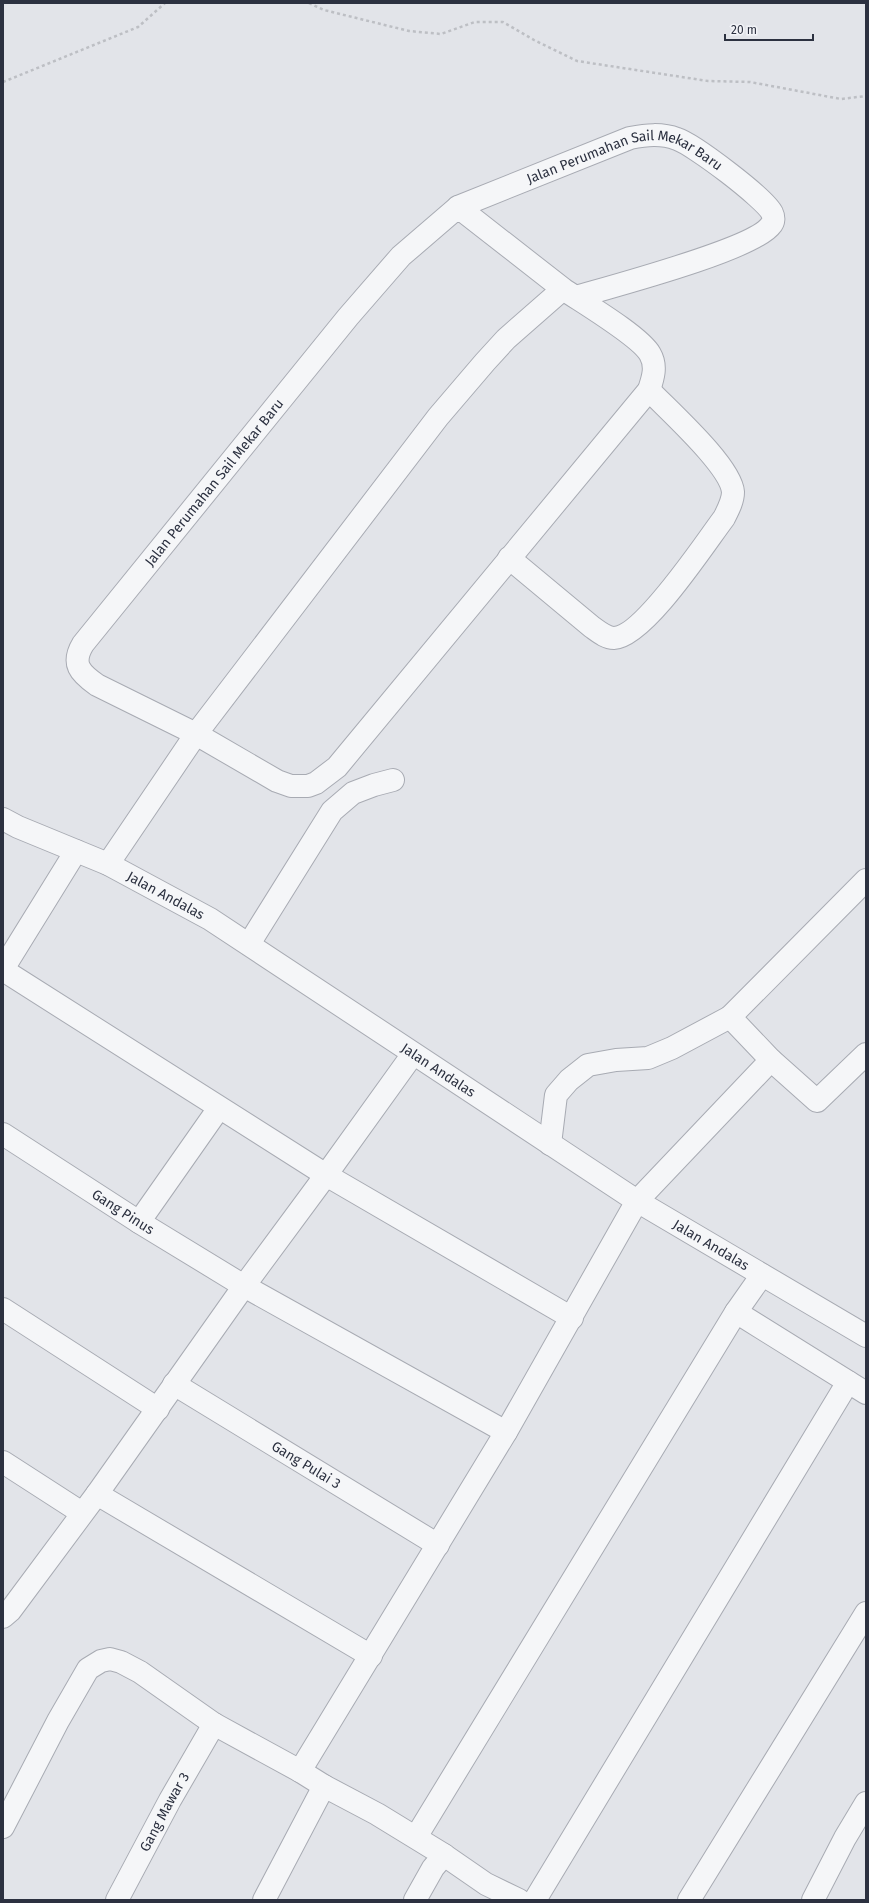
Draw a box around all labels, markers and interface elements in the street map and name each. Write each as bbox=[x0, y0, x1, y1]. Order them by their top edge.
scale bar bbox=[725, 16, 813, 42]
text: 20 m bbox=[731, 23, 757, 37]
text: Jalan Perumahan Sail Mekar Baru bbox=[524, 127, 726, 188]
street label: Jalan Perumahan Sail Mekar Baru bbox=[518, 163, 730, 191]
street label: Jalan Perumahan Sail Mekar Baru bbox=[142, 395, 287, 570]
street label: Jalan Andalas bbox=[124, 868, 208, 924]
street label: Jalan Andalas bbox=[398, 1040, 479, 1101]
street label: Gang Pinus bbox=[88, 1186, 158, 1238]
street label: Jalan Andalas bbox=[670, 1216, 752, 1274]
street label: Gang Pulai 3 bbox=[268, 1438, 344, 1493]
street label: Gang Mawar 3 bbox=[136, 1769, 193, 1855]

